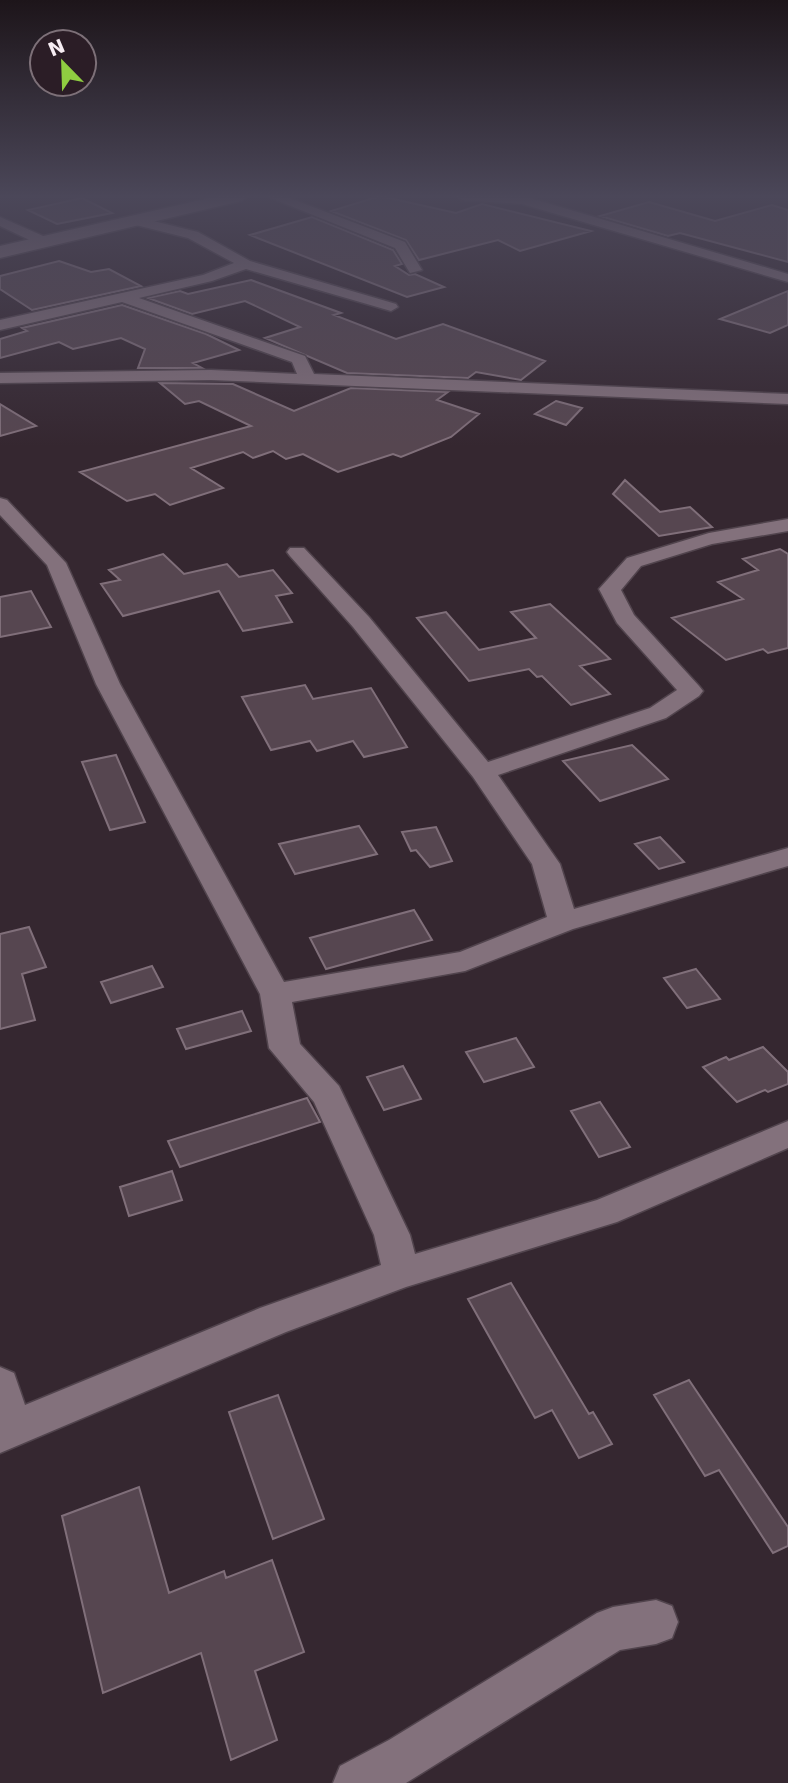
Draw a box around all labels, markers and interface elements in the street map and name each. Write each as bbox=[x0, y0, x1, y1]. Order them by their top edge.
north arrow bbox=[28, 28, 98, 98]
text: N bbox=[45, 34, 68, 61]

